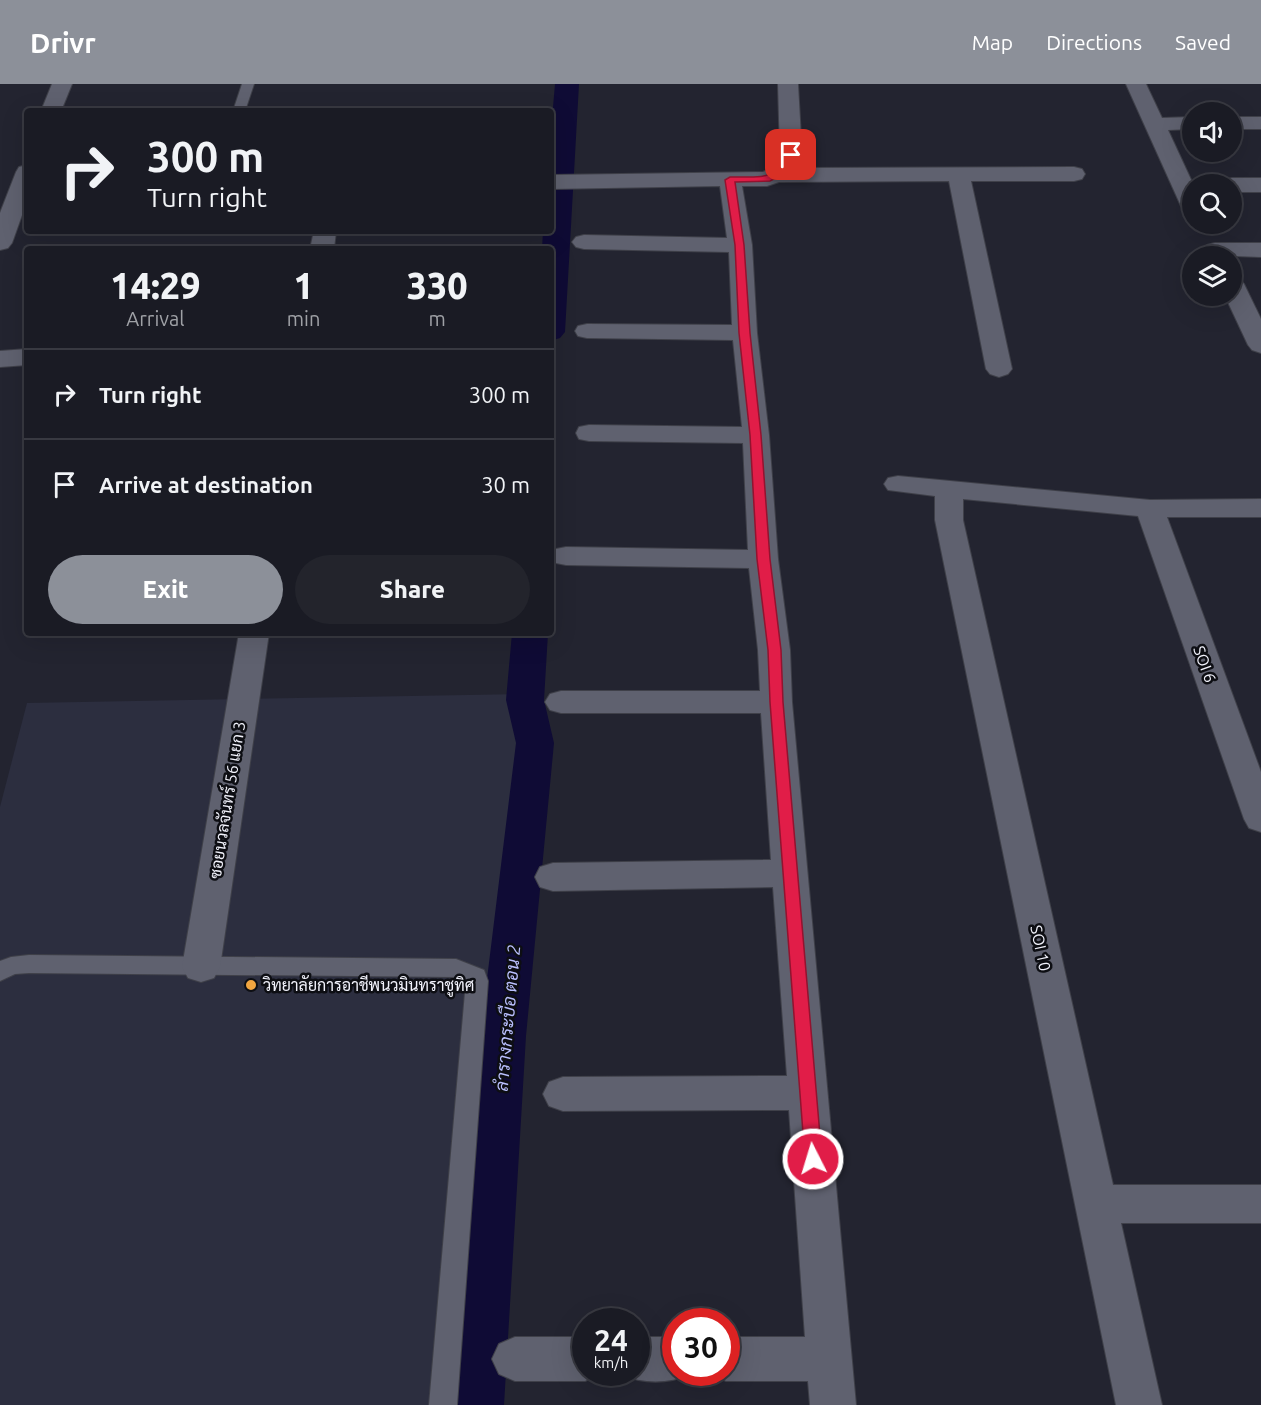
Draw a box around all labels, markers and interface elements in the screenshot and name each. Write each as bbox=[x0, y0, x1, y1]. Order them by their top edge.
text: Drivr bbox=[30, 27, 96, 58]
text: Map bbox=[972, 30, 1013, 54]
text: Directions bbox=[1046, 30, 1142, 54]
text: Saved bbox=[1175, 30, 1231, 54]
map controls bbox=[1182, 102, 1242, 306]
button: sound bbox=[1182, 102, 1242, 162]
pin bbox=[765, 129, 816, 180]
icon: right bbox=[48, 132, 126, 210]
text: 300 m bbox=[147, 133, 264, 180]
icon: arrive bbox=[774, 138, 807, 171]
button: search bbox=[1182, 174, 1242, 234]
text: Turn right bbox=[147, 182, 267, 212]
button: layers bbox=[1182, 246, 1242, 306]
text: 14:29 bbox=[110, 265, 200, 306]
text: 1 bbox=[293, 265, 314, 306]
text: 330 bbox=[407, 265, 468, 306]
text: Arrival bbox=[126, 307, 185, 330]
text: min bbox=[287, 307, 320, 330]
text: m bbox=[429, 307, 446, 330]
icon: right bbox=[48, 378, 81, 411]
text: Turn right bbox=[99, 382, 201, 407]
text: 300 m bbox=[469, 382, 530, 407]
icon: arrive bbox=[48, 468, 81, 501]
text: Arrive at destination bbox=[99, 472, 313, 497]
text: 30 m bbox=[481, 472, 530, 497]
button: Exit bbox=[48, 555, 283, 624]
button: Share bbox=[295, 555, 530, 624]
street label: SOI 6 bbox=[1190, 643, 1220, 685]
street label: ซอยนวลจันทร์ 56 แยก 3 bbox=[203, 720, 248, 880]
street label: SOI 10 bbox=[1027, 923, 1055, 973]
water label: ลำรางกระบือ ตอน 2 bbox=[489, 944, 523, 1092]
place label: วิทยาลัยการอาชีพนวมินทราชูทิศ bbox=[262, 974, 474, 997]
marker: วิทยาลัยการอาชีพนวมินทราชูทิศ bbox=[244, 978, 258, 992]
position arrow bbox=[781, 1127, 845, 1191]
speed limit sign: 30 bbox=[662, 1308, 740, 1386]
text: 24 bbox=[594, 1323, 628, 1357]
text: km/h bbox=[594, 1354, 628, 1371]

